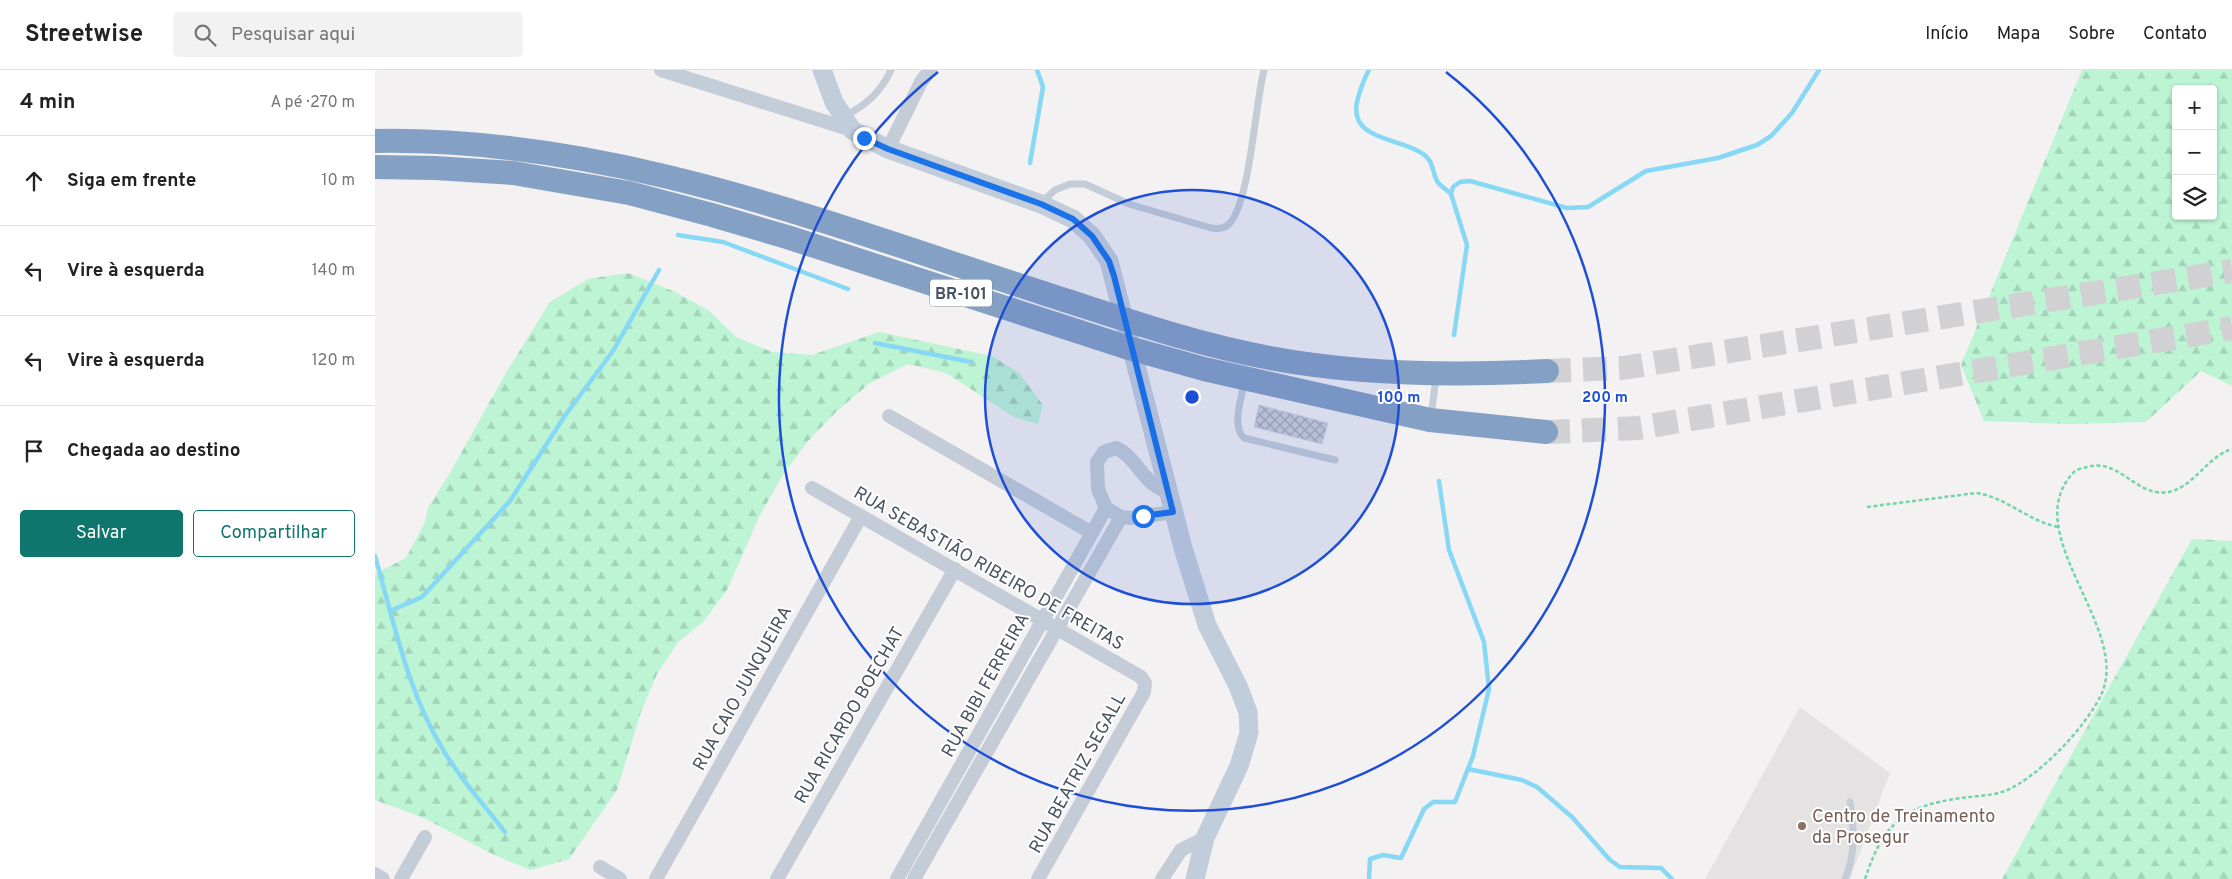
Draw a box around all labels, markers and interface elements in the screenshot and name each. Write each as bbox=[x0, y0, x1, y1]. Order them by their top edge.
search box bbox=[173, 12, 523, 57]
text: Streetwise bbox=[25, 20, 143, 50]
icon: search bbox=[191, 21, 219, 49]
text: Pesquisar aqui bbox=[231, 23, 355, 47]
text: Início bbox=[1925, 23, 1969, 46]
text: Mapa bbox=[1997, 23, 2040, 46]
text: Sobre bbox=[2068, 23, 2115, 46]
text: Contato bbox=[2143, 23, 2207, 46]
map controls bbox=[2172, 85, 2217, 220]
button: + bbox=[2172, 85, 2217, 130]
text: 4 min bbox=[20, 89, 76, 116]
text: A pé · 270 m bbox=[271, 93, 355, 113]
route end bbox=[853, 127, 876, 150]
button: − bbox=[2172, 130, 2217, 175]
icon: ahead bbox=[20, 167, 48, 195]
text: Siga em frente bbox=[67, 169, 196, 193]
text: 10 m bbox=[321, 171, 355, 191]
button: layers bbox=[2172, 175, 2217, 220]
icon: left bbox=[20, 257, 48, 285]
text: Vire à esquerda bbox=[67, 259, 205, 283]
text: 140 m bbox=[312, 261, 355, 281]
road number: BR-101 bbox=[930, 280, 992, 307]
icon: left bbox=[20, 347, 48, 375]
text: Vire à esquerda bbox=[67, 349, 205, 373]
text: 120 m bbox=[312, 351, 355, 371]
centre of rings bbox=[1183, 388, 1201, 406]
text: 100 m bbox=[1378, 389, 1420, 408]
text: 200 m bbox=[1582, 389, 1628, 408]
icon: arrive bbox=[20, 437, 48, 465]
text: Chegada ao destino bbox=[67, 439, 241, 463]
street label: RUA SEBASTIÃO RIBEIRO DE FREITAS bbox=[849, 480, 1129, 656]
route start bbox=[1132, 505, 1155, 528]
button: Salvar bbox=[20, 510, 183, 557]
button: Compartilhar bbox=[193, 510, 355, 557]
street label: RUA CAIO JUNQUEIRA bbox=[688, 602, 798, 775]
street label: RUA BIBI FERREIRA bbox=[937, 610, 1035, 762]
street label: RUA RICARDO BOECHAT bbox=[790, 623, 910, 808]
street label: RUA BEATRIZ SEGALL bbox=[1025, 689, 1132, 858]
place label: Centro de Treinamento da Prosegur bbox=[1812, 806, 1995, 850]
marker: Centro de Treinamento da Prosegur bbox=[1796, 820, 1808, 832]

